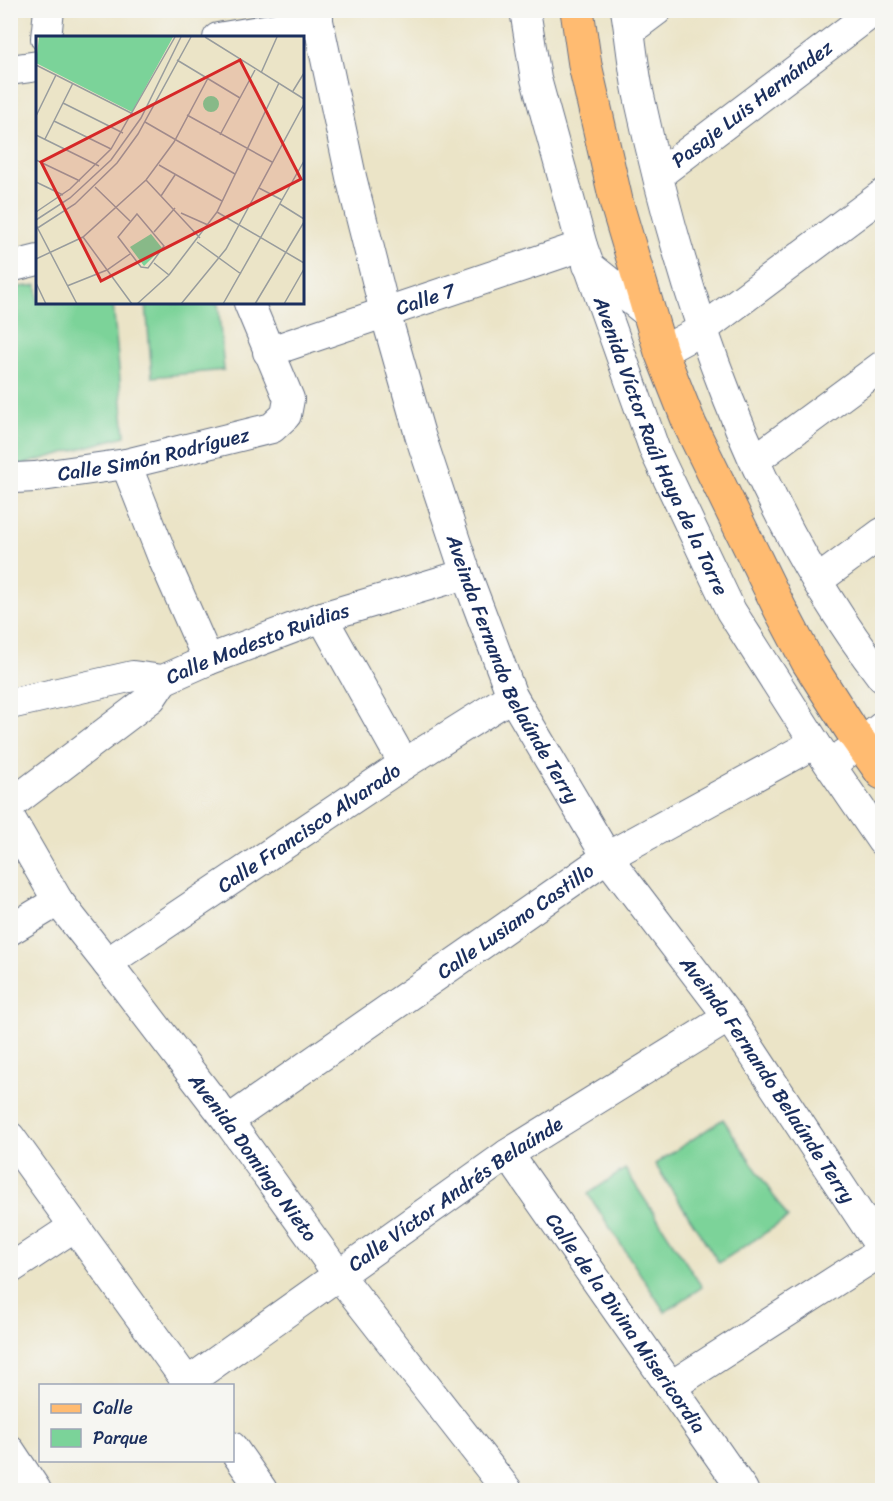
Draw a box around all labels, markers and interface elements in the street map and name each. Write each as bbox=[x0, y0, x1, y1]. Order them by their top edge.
street label: Pasaje Luis Hernández bbox=[663, 30, 841, 177]
inset map bbox=[36, 36, 304, 304]
street label: Calle 7 bbox=[391, 272, 461, 325]
street label: Avenida Víctor Raúl Haya de la Torre bbox=[583, 290, 739, 601]
street label: Calle Simón Rodríguez bbox=[55, 417, 253, 491]
street label: Aveinda Fernando Belaúnde Terry bbox=[436, 529, 590, 811]
street label: Calle Modesto Ruidias bbox=[160, 592, 354, 694]
street label: Calle Francisco Alvarado bbox=[210, 753, 408, 902]
street label: Calle Lusiano Castillo bbox=[429, 853, 601, 988]
street label: Aveinda Fernando Belaúnde Terry bbox=[670, 947, 865, 1211]
street label: Avenida Domingo Nieto bbox=[179, 1064, 327, 1249]
street label: Calle Víctor Andrés Belaúnde bbox=[340, 1106, 570, 1281]
street label: Calle de la Divina Misericordia bbox=[536, 1205, 716, 1441]
legend bbox=[39, 1384, 234, 1462]
text: Calle bbox=[93, 1392, 133, 1424]
text: Parque bbox=[93, 1422, 148, 1454]

